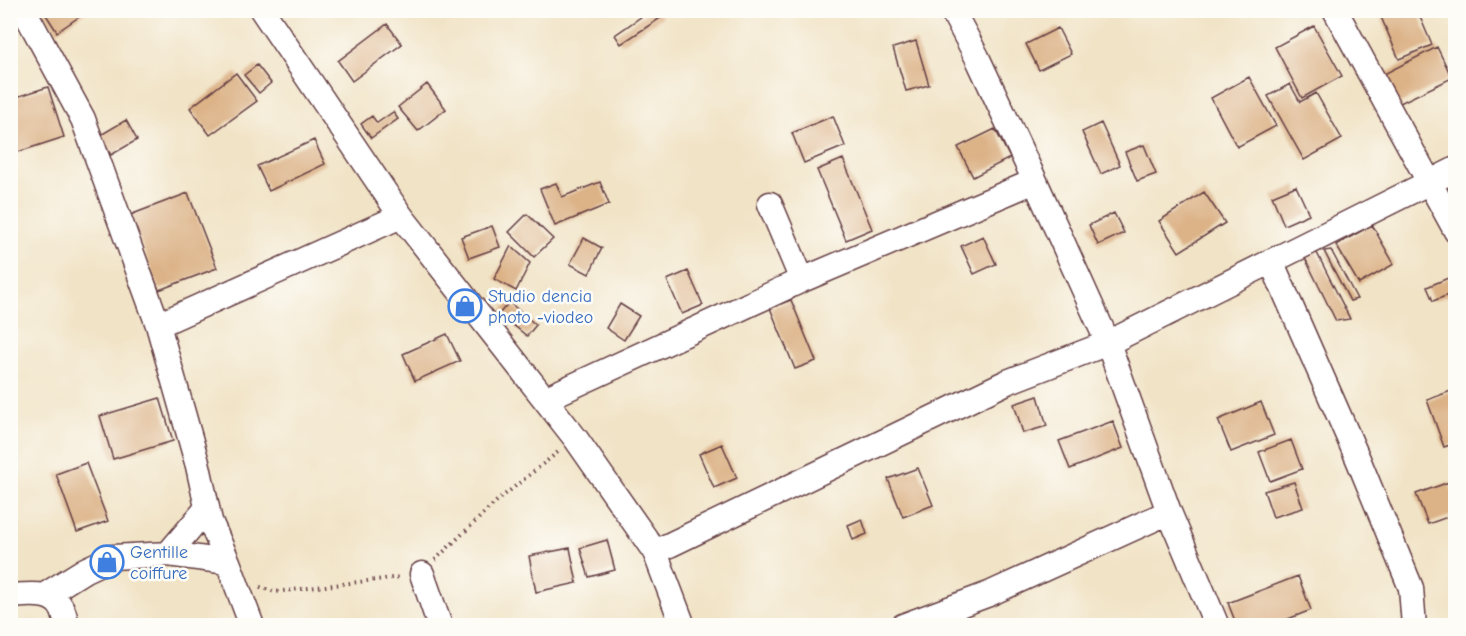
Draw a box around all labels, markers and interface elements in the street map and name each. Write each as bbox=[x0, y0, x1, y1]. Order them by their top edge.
place label: Studio dencia photo -viodeo bbox=[488, 286, 593, 328]
shop icon: Studio dencia photo -viodeo bbox=[447, 288, 483, 324]
place label: Gentille coiffure bbox=[130, 542, 188, 584]
shop icon: Gentille coiffure bbox=[89, 544, 125, 580]

